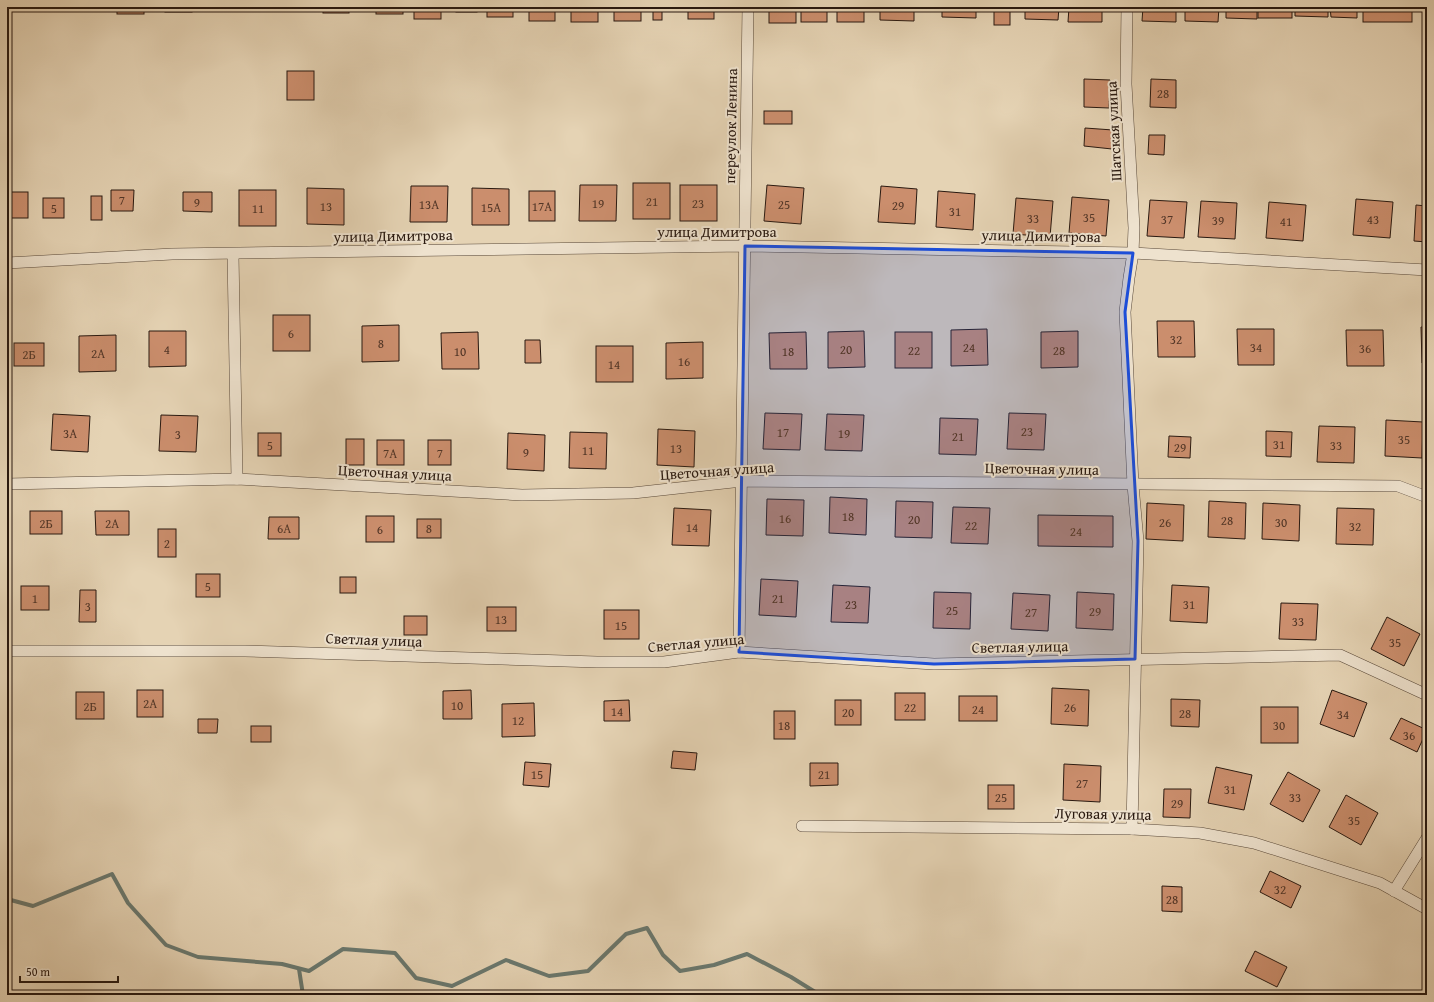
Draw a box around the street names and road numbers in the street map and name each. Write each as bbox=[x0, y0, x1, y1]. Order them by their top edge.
street label: переулок Ленина bbox=[719, 67, 742, 184]
street label: Шатская улица bbox=[1100, 80, 1127, 181]
street label: улица Димитрова bbox=[656, 221, 778, 242]
street label: улица Димитрова bbox=[332, 224, 454, 247]
street label: улица Димитрова bbox=[980, 224, 1102, 247]
street label: Цветочная улица bbox=[659, 456, 775, 485]
street label: Цветочная улица bbox=[985, 457, 1100, 480]
street label: Цветочная улица bbox=[337, 459, 453, 486]
street label: Светлая улица bbox=[325, 627, 423, 652]
street label: Светлая улица bbox=[647, 628, 746, 657]
street label: Светлая улица bbox=[972, 635, 1069, 658]
street label: Луговая улица bbox=[1054, 802, 1153, 825]

